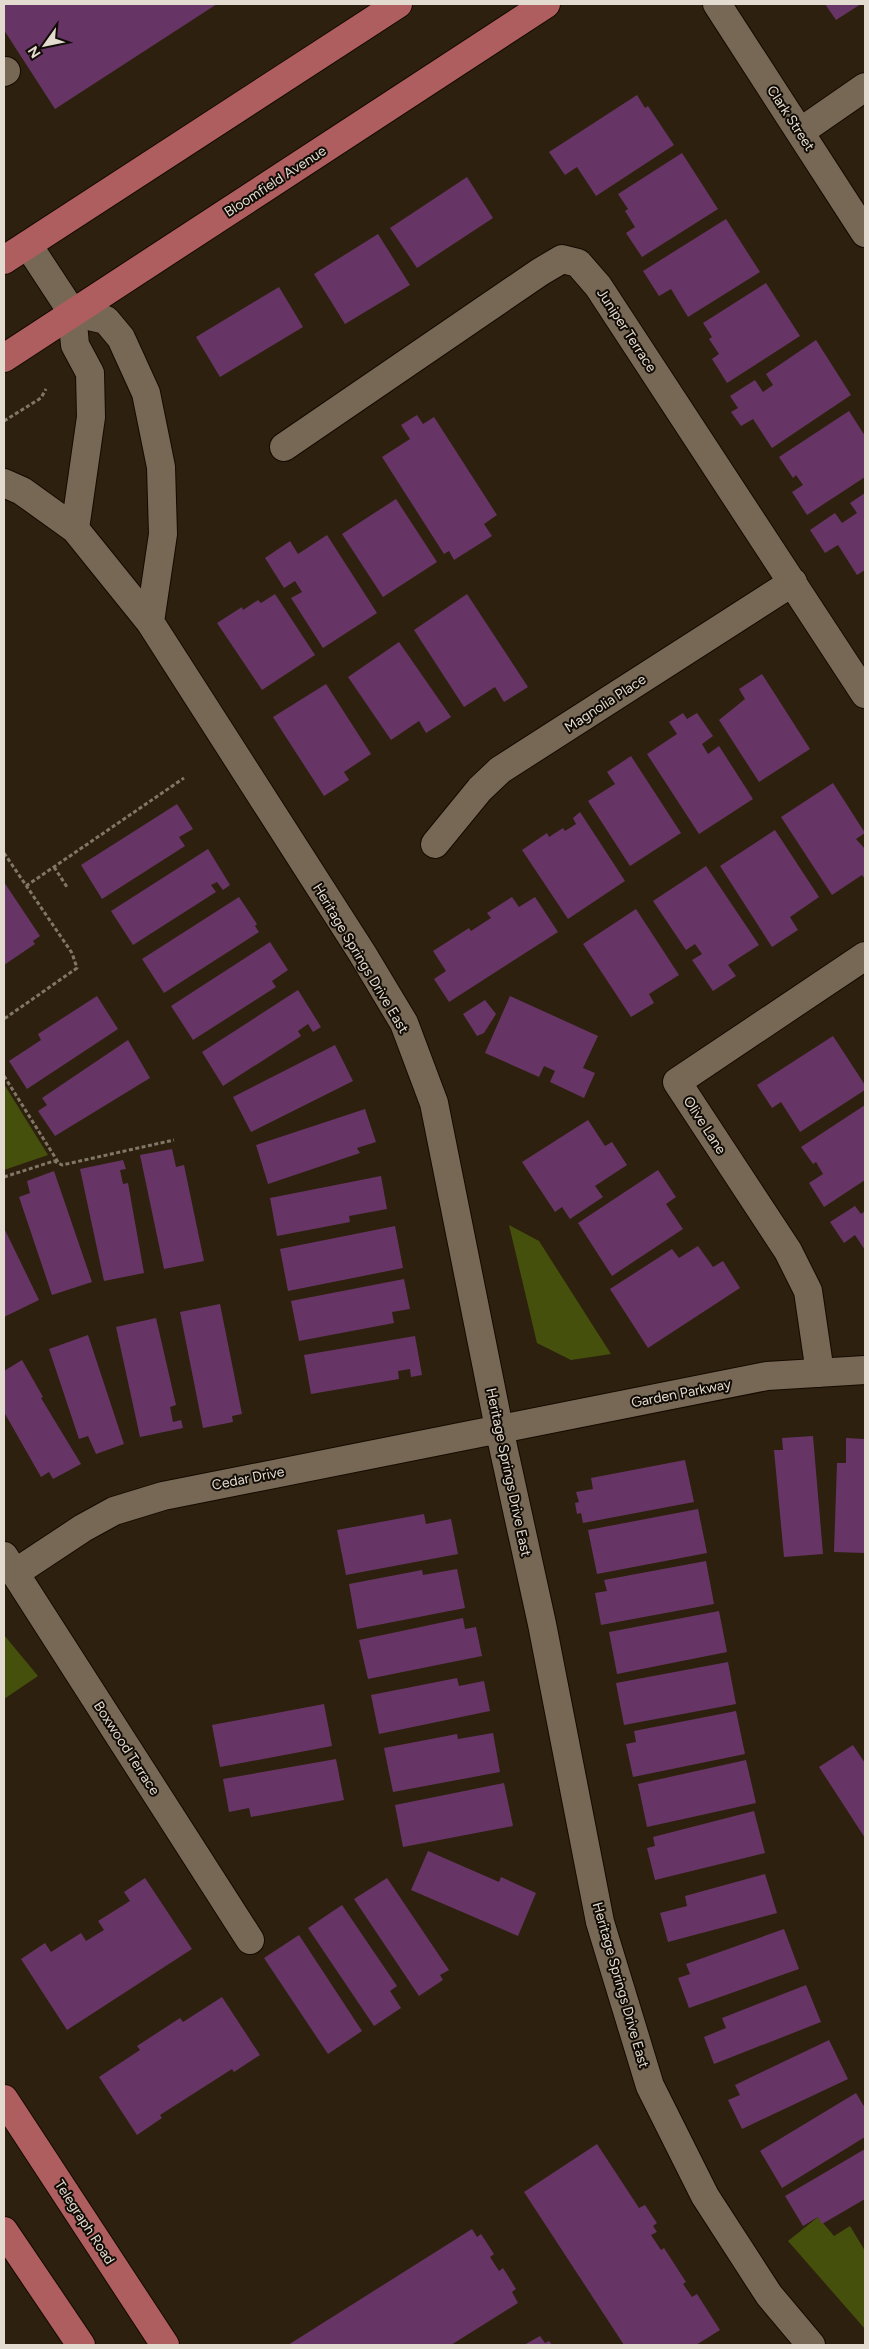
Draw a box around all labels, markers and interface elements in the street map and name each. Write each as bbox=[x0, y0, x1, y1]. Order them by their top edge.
north arrow bbox=[20, 20, 70, 70]
text: N bbox=[24, 43, 45, 61]
street label: Clark Street bbox=[763, 82, 818, 154]
street label: Bloomfield Avenue bbox=[221, 142, 330, 221]
street label: Juniper Terrace bbox=[593, 285, 660, 376]
street label: Magnolia Place bbox=[561, 671, 649, 736]
street label: Heritage Springs Drive East bbox=[309, 880, 412, 1036]
street label: Olive Lane bbox=[680, 1093, 730, 1158]
street label: Garden Parkway bbox=[630, 1375, 733, 1412]
street label: Heritage Springs Drive East bbox=[482, 1386, 535, 1558]
street label: Cedar Drive bbox=[210, 1463, 286, 1494]
street label: Boxwood Terrace bbox=[90, 1698, 163, 1799]
street label: Heritage Springs Drive East bbox=[589, 1900, 652, 2070]
street label: Telegraph Road bbox=[51, 2177, 118, 2268]

